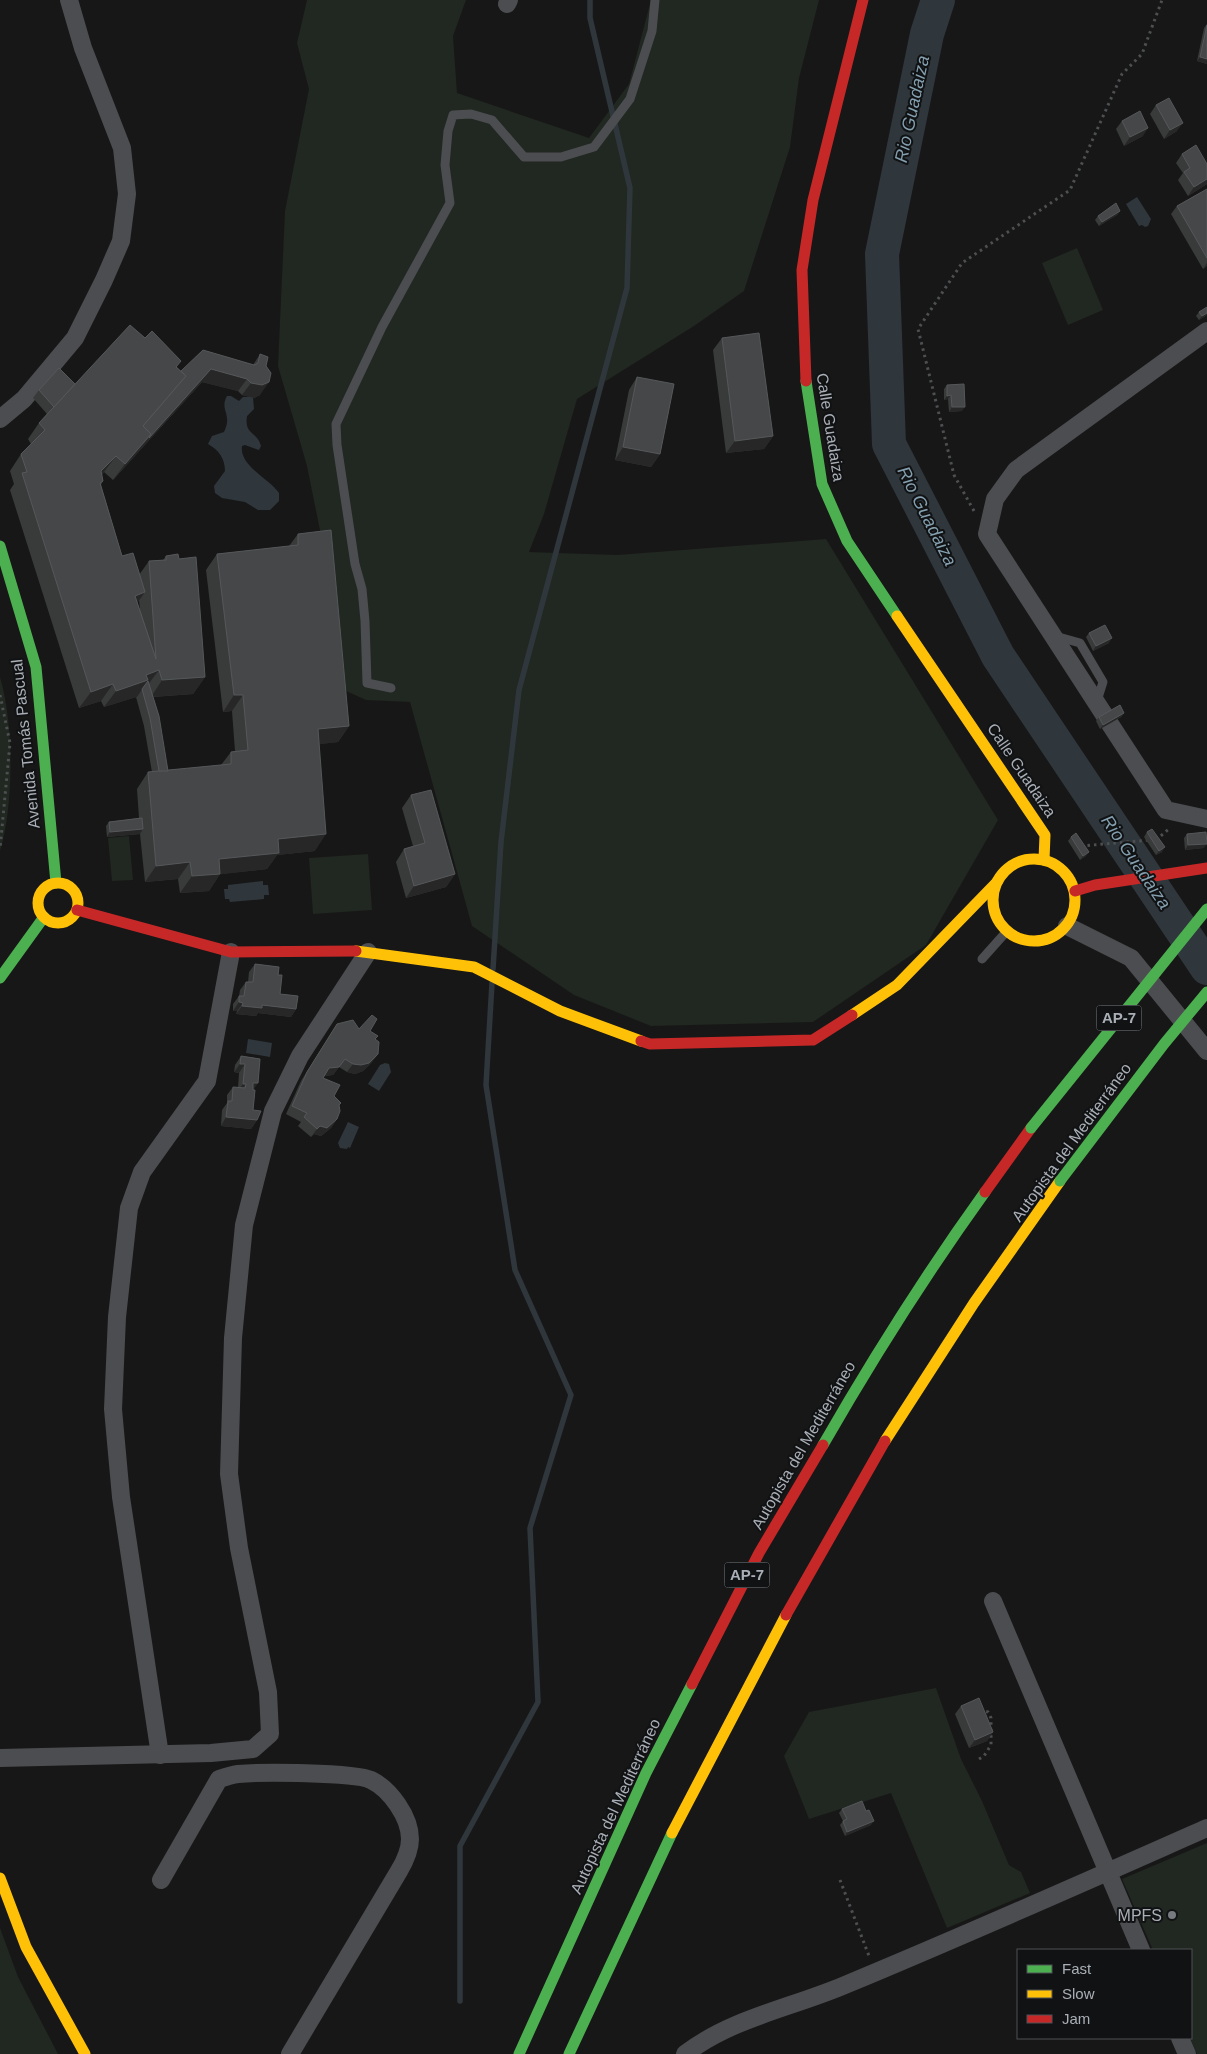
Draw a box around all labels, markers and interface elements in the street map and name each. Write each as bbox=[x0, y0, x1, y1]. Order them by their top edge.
water label: Rio Guadaiza bbox=[891, 54, 933, 164]
street label: Calle Guadaiza bbox=[814, 372, 847, 483]
water label: Rio Guadaiza bbox=[893, 463, 961, 569]
street label: Avenida Tomás Pascual bbox=[8, 658, 43, 829]
street label: Calle Guadaiza bbox=[984, 720, 1059, 820]
water label: Rio Guadaiza bbox=[1097, 811, 1175, 913]
road number: AP-7 bbox=[1096, 1006, 1142, 1030]
street label: Autopista del Mediterráneo bbox=[1008, 1060, 1135, 1225]
street label: Autopista del Mediterráneo bbox=[748, 1358, 859, 1532]
road number: AP-7 bbox=[724, 1562, 770, 1588]
street label: Autopista del Mediterráneo bbox=[567, 1716, 664, 1896]
place label: MPFS bbox=[1118, 1907, 1162, 1924]
marker: MPFS bbox=[1166, 1909, 1178, 1921]
legend bbox=[1017, 1949, 1192, 2039]
text: Fast bbox=[1062, 1960, 1092, 1977]
text: Slow bbox=[1062, 1985, 1095, 2002]
text: Jam bbox=[1062, 2010, 1090, 2027]

